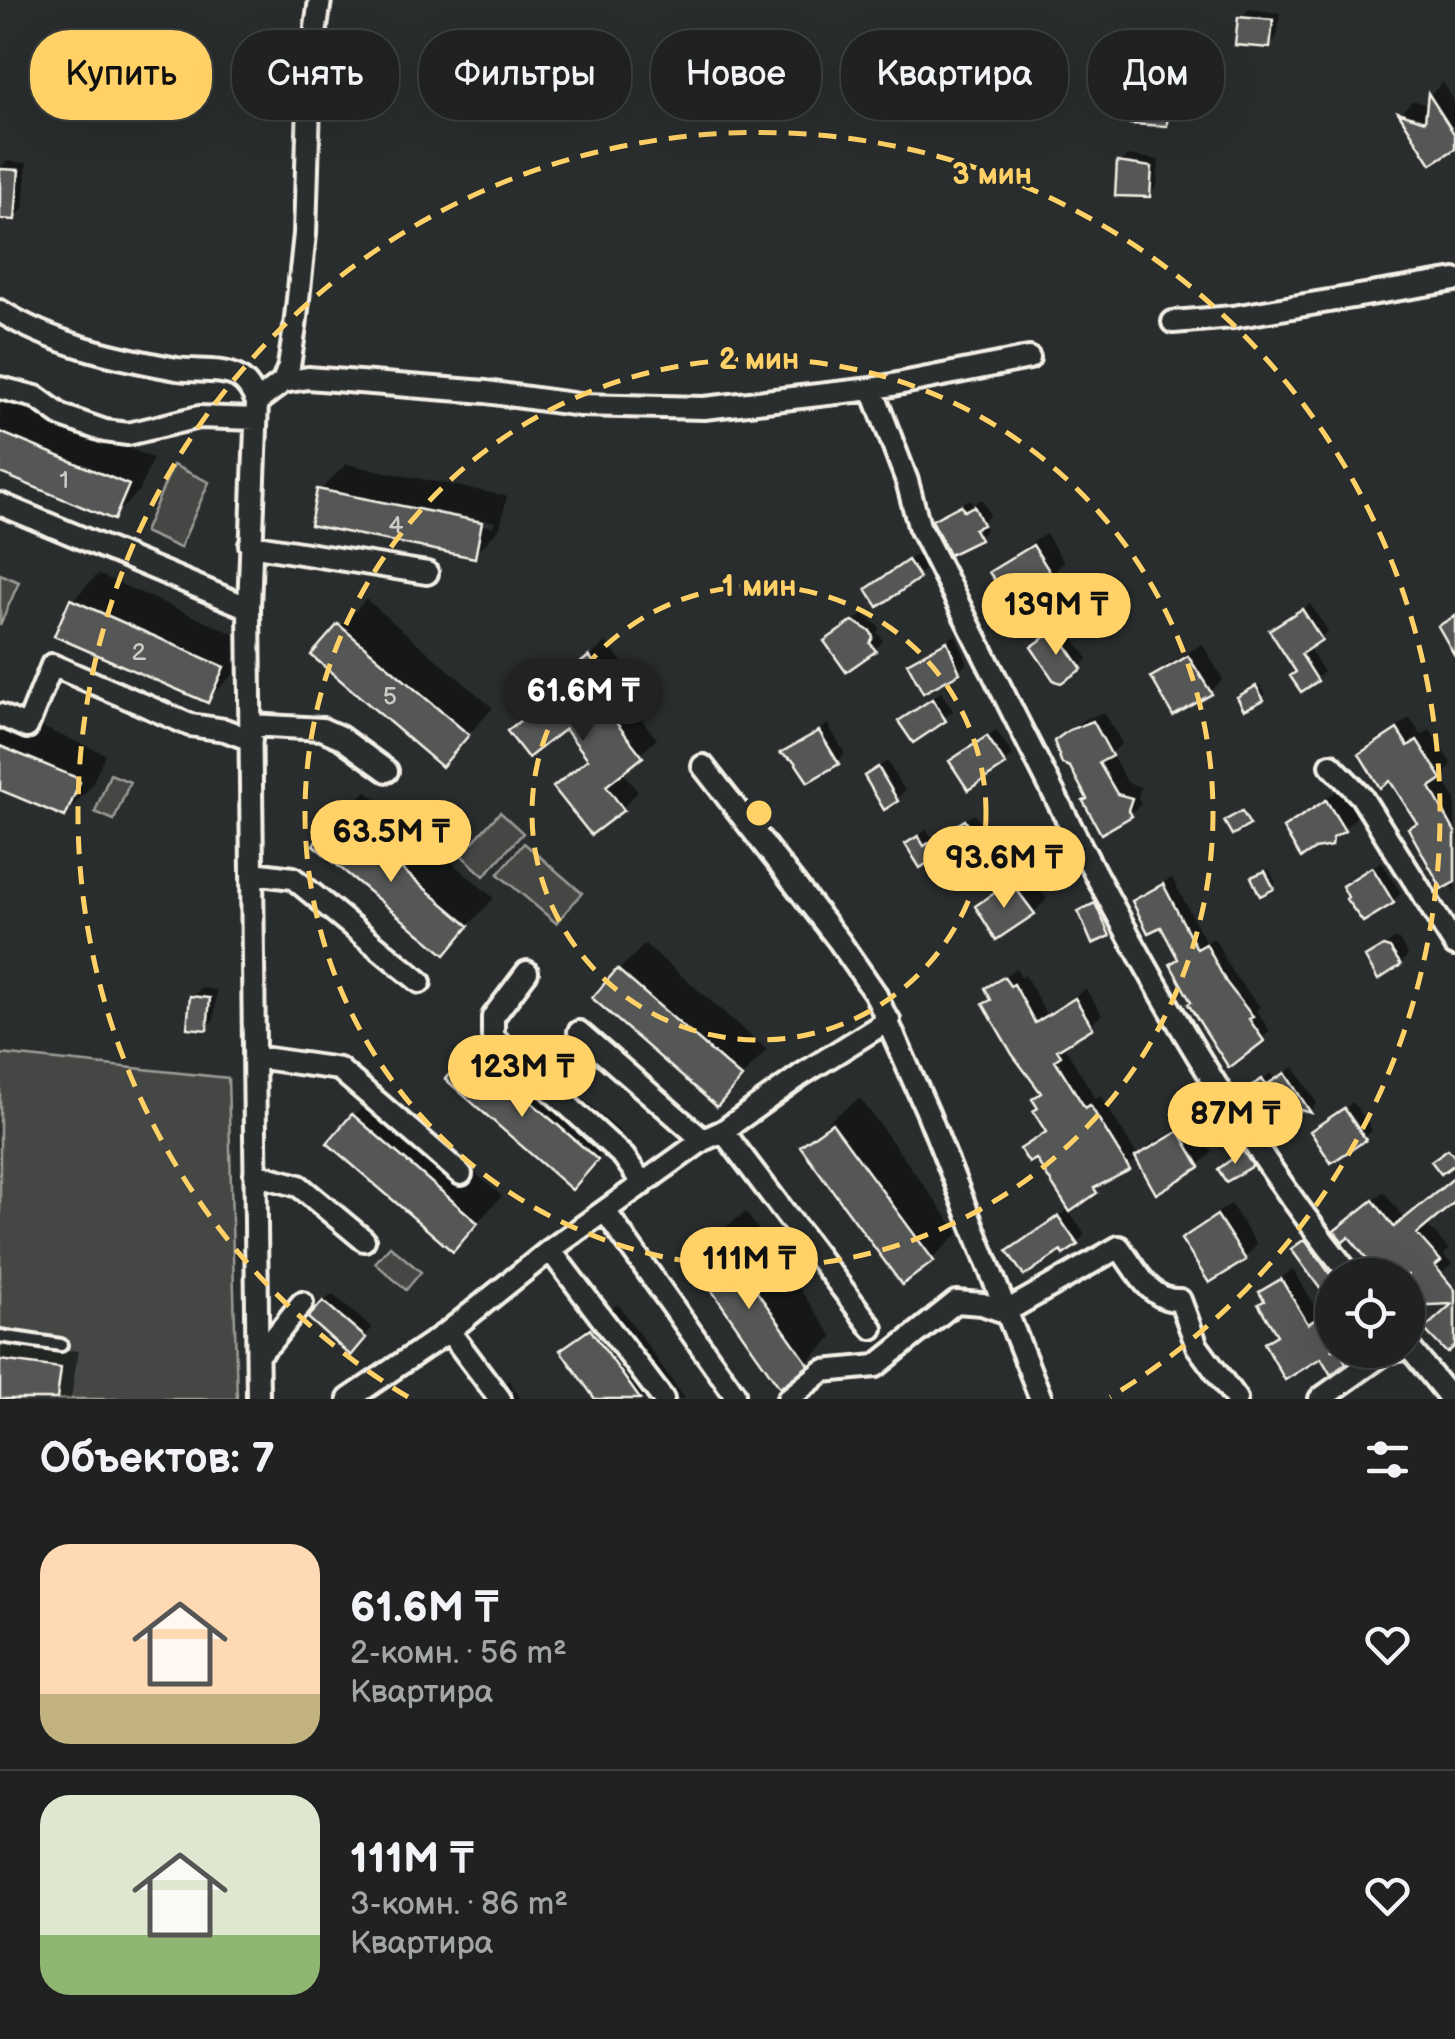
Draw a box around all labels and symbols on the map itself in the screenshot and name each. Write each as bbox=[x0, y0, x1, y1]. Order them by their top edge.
text: 3 мин bbox=[952, 157, 1032, 193]
text: 2 мин bbox=[719, 342, 799, 378]
house number: 1 bbox=[59, 465, 69, 496]
house number: 4 bbox=[388, 510, 404, 541]
text: 1 мин bbox=[722, 569, 796, 605]
pin: 139M ₸ bbox=[975, 573, 1137, 658]
house number: 2 bbox=[132, 637, 147, 668]
pin: 61.6M ₸ bbox=[491, 659, 675, 744]
house number: 5 bbox=[383, 681, 397, 712]
centre of rings bbox=[741, 795, 777, 831]
pin: 63.5M ₸ bbox=[299, 800, 483, 885]
pin: 93.6M ₸ bbox=[912, 826, 1096, 911]
pin: 123M ₸ bbox=[441, 1035, 603, 1120]
pin: 87M ₸ bbox=[1165, 1082, 1305, 1167]
pin: 111M ₸ bbox=[668, 1227, 830, 1312]

